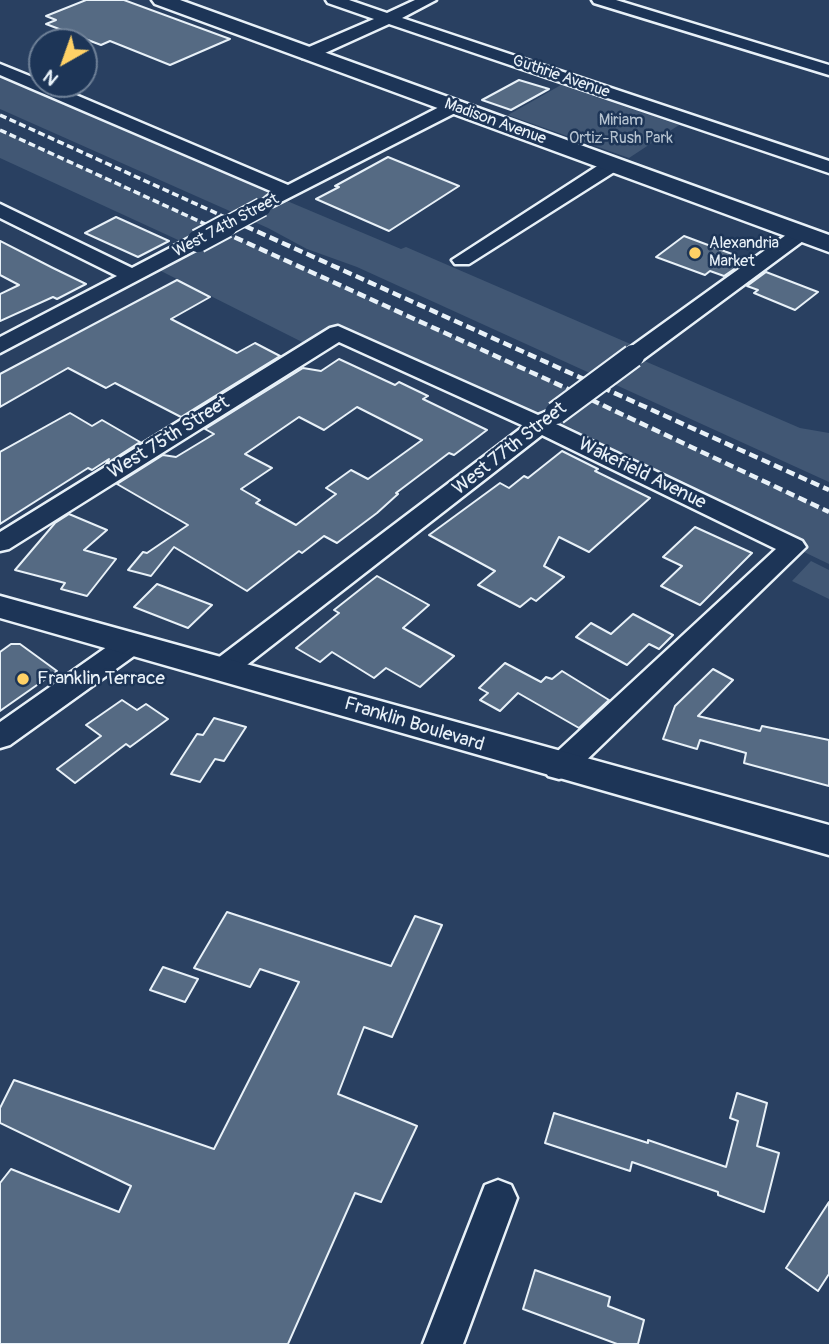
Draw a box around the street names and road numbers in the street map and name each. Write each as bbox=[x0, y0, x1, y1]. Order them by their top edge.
street label: Guthrie Avenue bbox=[510, 51, 612, 103]
street label: Madison Avenue bbox=[441, 95, 549, 149]
street label: West 74th Street bbox=[170, 190, 282, 262]
street label: West 75th Street bbox=[104, 392, 234, 484]
street label: West 77th Street bbox=[449, 397, 571, 501]
street label: Wakefield Avenue bbox=[574, 433, 710, 515]
street label: Franklin Boulevard bbox=[341, 693, 487, 757]

